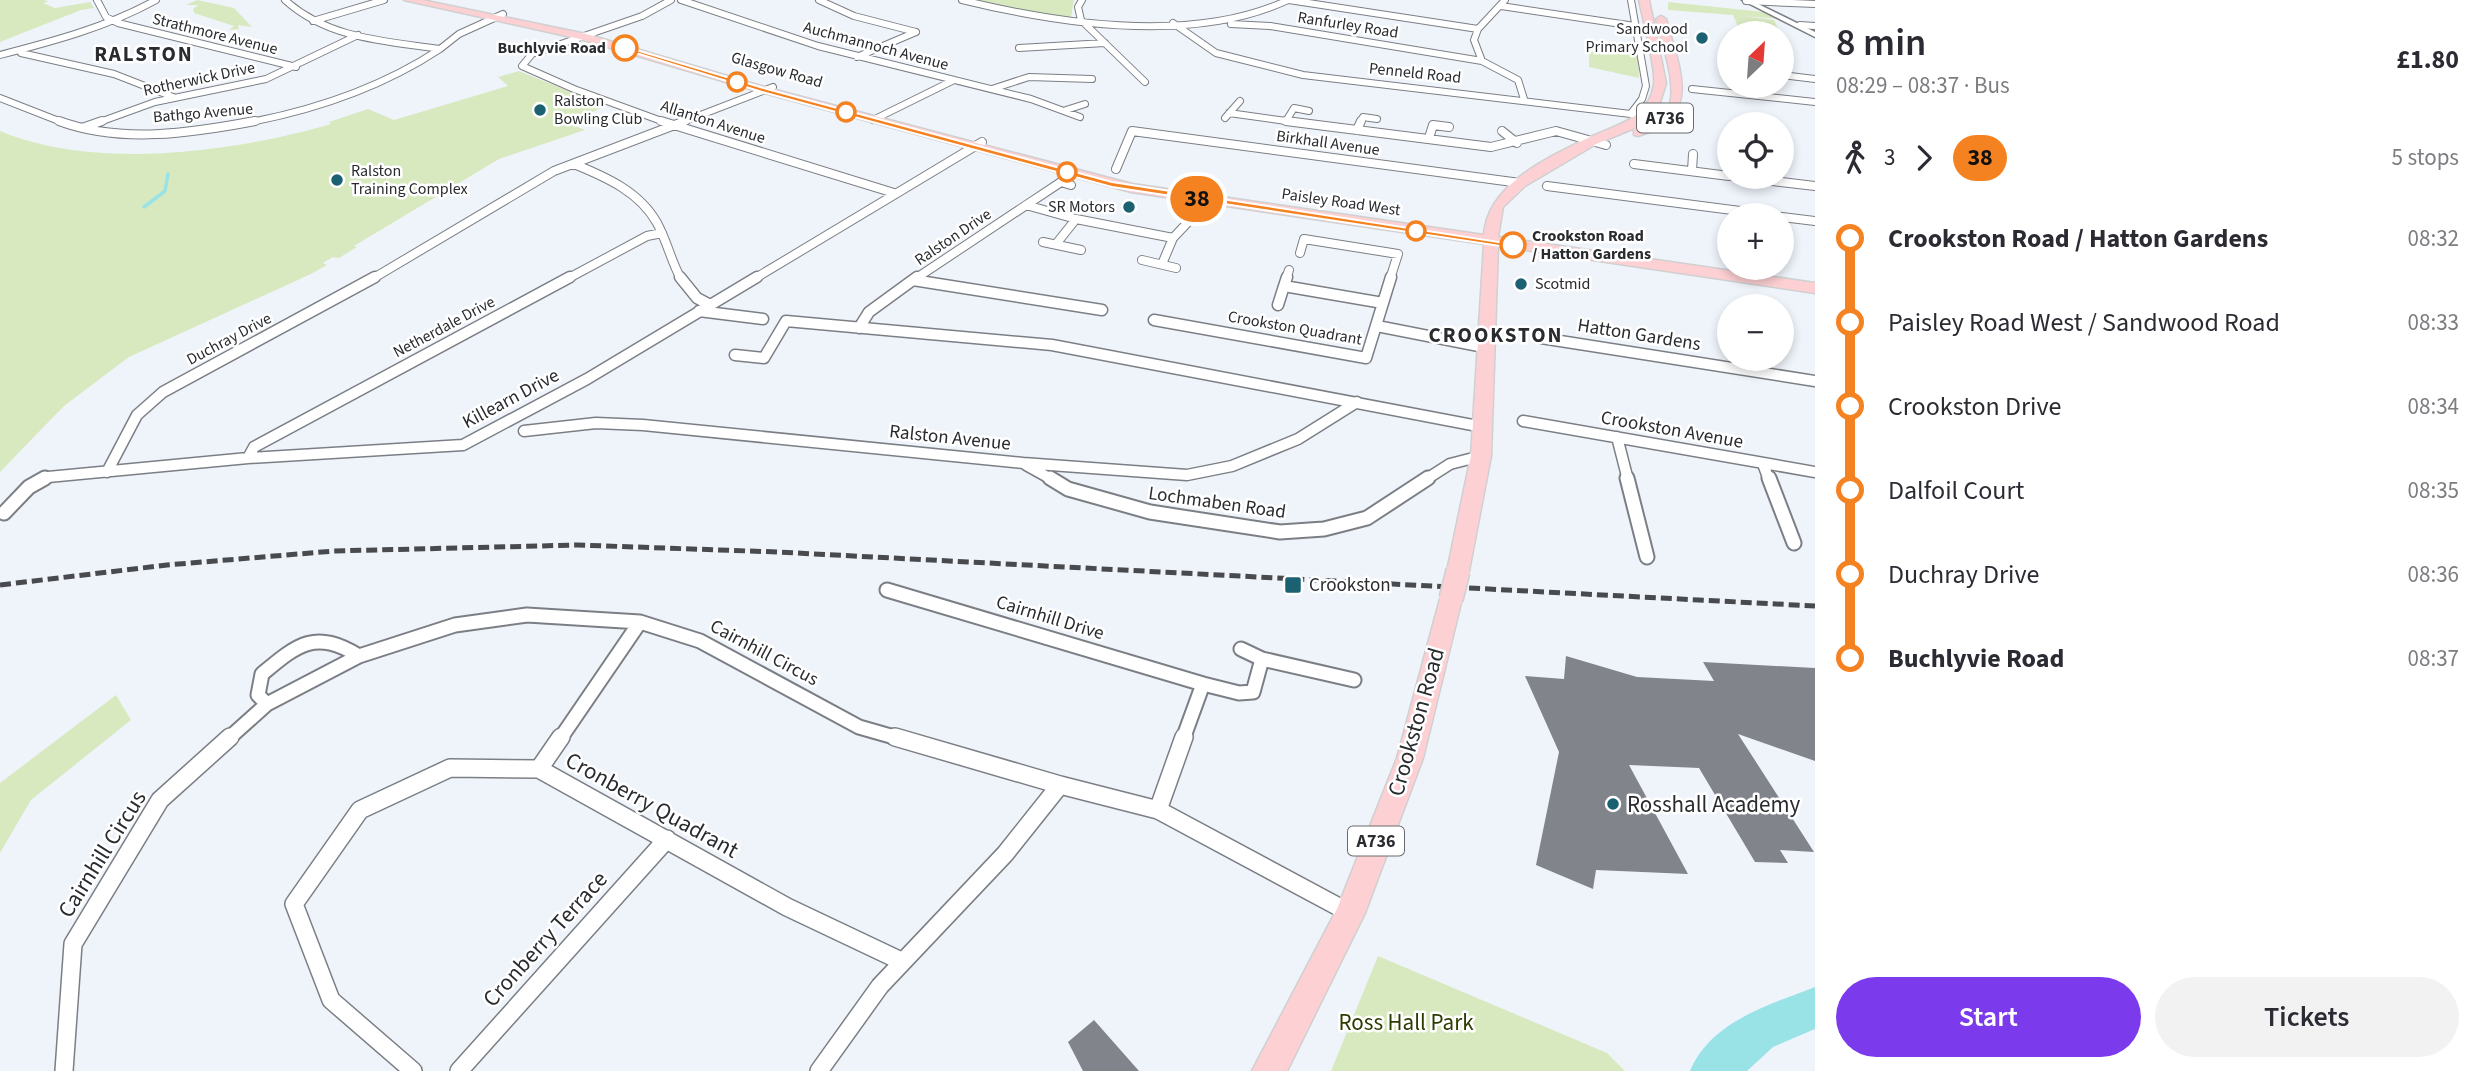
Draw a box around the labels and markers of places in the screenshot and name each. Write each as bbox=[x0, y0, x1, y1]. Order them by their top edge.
place label: Sandwood Primary School bbox=[1586, 18, 1688, 58]
marker: Sandwood Primary School bbox=[1694, 30, 1710, 46]
marker: Buchlyvie Road bbox=[612, 35, 638, 61]
place label: Buchlyvie Road bbox=[497, 37, 606, 59]
unlabelled marker bbox=[727, 72, 747, 92]
place label: Ralston Bowling Club bbox=[554, 90, 642, 130]
marker: Ralston Bowling Club bbox=[532, 102, 548, 118]
unlabelled marker bbox=[836, 102, 856, 122]
place label: Ralston Training Complex bbox=[351, 160, 468, 200]
unlabelled marker bbox=[1057, 162, 1077, 182]
marker: Ralston Training Complex bbox=[329, 172, 345, 188]
place label: SR Motors bbox=[1048, 196, 1115, 218]
marker: SR Motors bbox=[1121, 199, 1137, 215]
unlabelled marker bbox=[1406, 221, 1426, 241]
place label: Crookston Road / Hatton Gardens bbox=[1532, 225, 1651, 265]
marker: Crookston Road / Hatton Gardens bbox=[1500, 232, 1526, 258]
place label: Scotmid bbox=[1535, 273, 1590, 295]
marker: Scotmid bbox=[1513, 276, 1529, 292]
place label: Crookston bbox=[1309, 572, 1391, 599]
marker: Crookston bbox=[1283, 575, 1303, 595]
place label: Rosshall Academy bbox=[1627, 788, 1801, 821]
marker: Rosshall Academy bbox=[1605, 796, 1621, 812]

